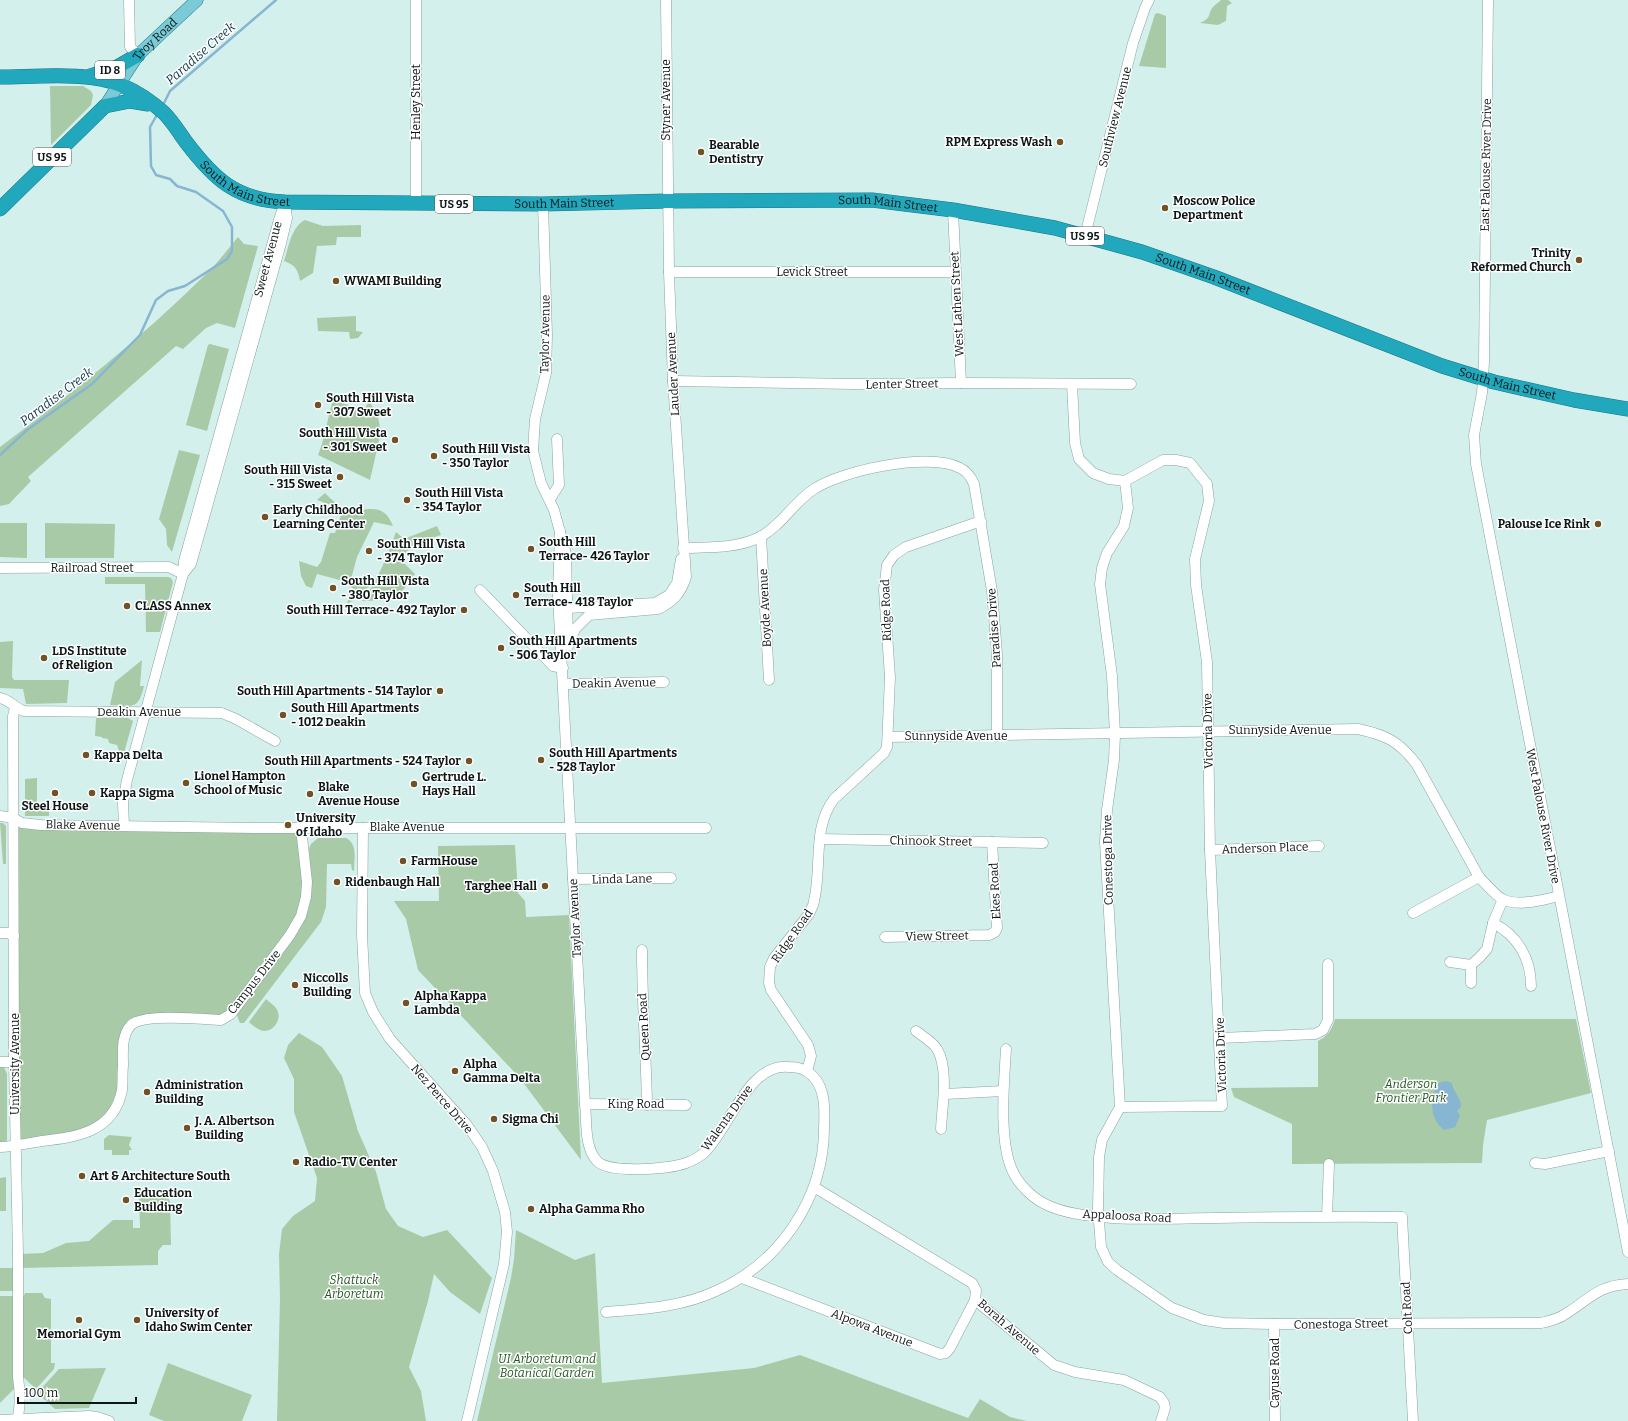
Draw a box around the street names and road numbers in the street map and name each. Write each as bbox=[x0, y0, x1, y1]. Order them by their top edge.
street label: Troy Road bbox=[130, 15, 180, 63]
street label: Styner Avenue bbox=[659, 59, 673, 141]
road number: ID 8 bbox=[95, 61, 125, 79]
street label: Henley Street bbox=[409, 63, 423, 140]
street label: Southview Avenue bbox=[1096, 65, 1134, 169]
street label: East Palouse River Drive bbox=[1478, 98, 1494, 232]
road number: US 95 bbox=[33, 148, 71, 166]
street label: South Main Street bbox=[197, 158, 291, 209]
street label: South Main Street bbox=[838, 193, 939, 215]
road number: US 95 bbox=[435, 195, 473, 213]
street label: South Main Street bbox=[514, 195, 615, 211]
street label: Sweet Avenue bbox=[251, 219, 285, 299]
road number: US 95 bbox=[1066, 227, 1104, 245]
street label: West Lathen Street bbox=[947, 250, 967, 357]
street label: South Main Street bbox=[1154, 250, 1253, 298]
street label: Levick Street bbox=[776, 265, 848, 279]
street label: Taylor Avenue bbox=[537, 294, 553, 374]
street label: Lauder Avenue bbox=[664, 332, 682, 416]
street label: South Main Street bbox=[1457, 365, 1558, 403]
street label: Lenter Street bbox=[865, 376, 939, 392]
street label: Railroad Street bbox=[50, 561, 134, 575]
street label: Boyde Avenue bbox=[756, 568, 774, 648]
street label: Ridge Road bbox=[878, 579, 894, 641]
street label: Paradise Drive bbox=[984, 588, 1004, 668]
street label: Deakin Avenue bbox=[572, 675, 656, 691]
street label: Victoria Drive bbox=[1200, 693, 1216, 769]
street label: Deakin Avenue bbox=[97, 705, 181, 719]
street label: Sunnyside Avenue bbox=[1229, 723, 1331, 737]
street label: Sunnyside Avenue bbox=[905, 729, 1007, 743]
street label: West Palouse River Drive bbox=[1523, 747, 1563, 885]
street label: Conestoga Drive bbox=[1100, 815, 1116, 905]
street label: Blake Avenue bbox=[45, 817, 121, 833]
street label: Blake Avenue bbox=[370, 820, 444, 834]
street label: Chinook Street bbox=[889, 833, 973, 849]
street label: Anderson Place bbox=[1221, 839, 1309, 857]
street label: Ekes Road bbox=[987, 862, 1003, 920]
street label: Linda Lane bbox=[592, 871, 652, 887]
street label: Taylor Avenue bbox=[566, 878, 584, 958]
street label: Ridge Road bbox=[768, 907, 816, 965]
street label: View Street bbox=[905, 928, 970, 944]
street label: Campus Drive bbox=[225, 947, 283, 1017]
street label: Queen Road bbox=[635, 993, 653, 1061]
street label: University Avenue bbox=[8, 1013, 22, 1115]
street label: Victoria Drive bbox=[1213, 1017, 1229, 1093]
street label: Nez Perce Drive bbox=[408, 1062, 476, 1136]
street label: Walenta Drive bbox=[698, 1082, 756, 1154]
street label: King Road bbox=[608, 1097, 664, 1111]
street label: Appaloosa Road bbox=[1082, 1207, 1172, 1225]
street label: Colt Road bbox=[1399, 1281, 1415, 1335]
street label: Borah Avenue bbox=[975, 1296, 1043, 1358]
street label: Alpowa Avenue bbox=[829, 1306, 915, 1350]
street label: Conestoga Street bbox=[1294, 1316, 1389, 1332]
street label: Cayuse Road bbox=[1268, 1338, 1282, 1408]

